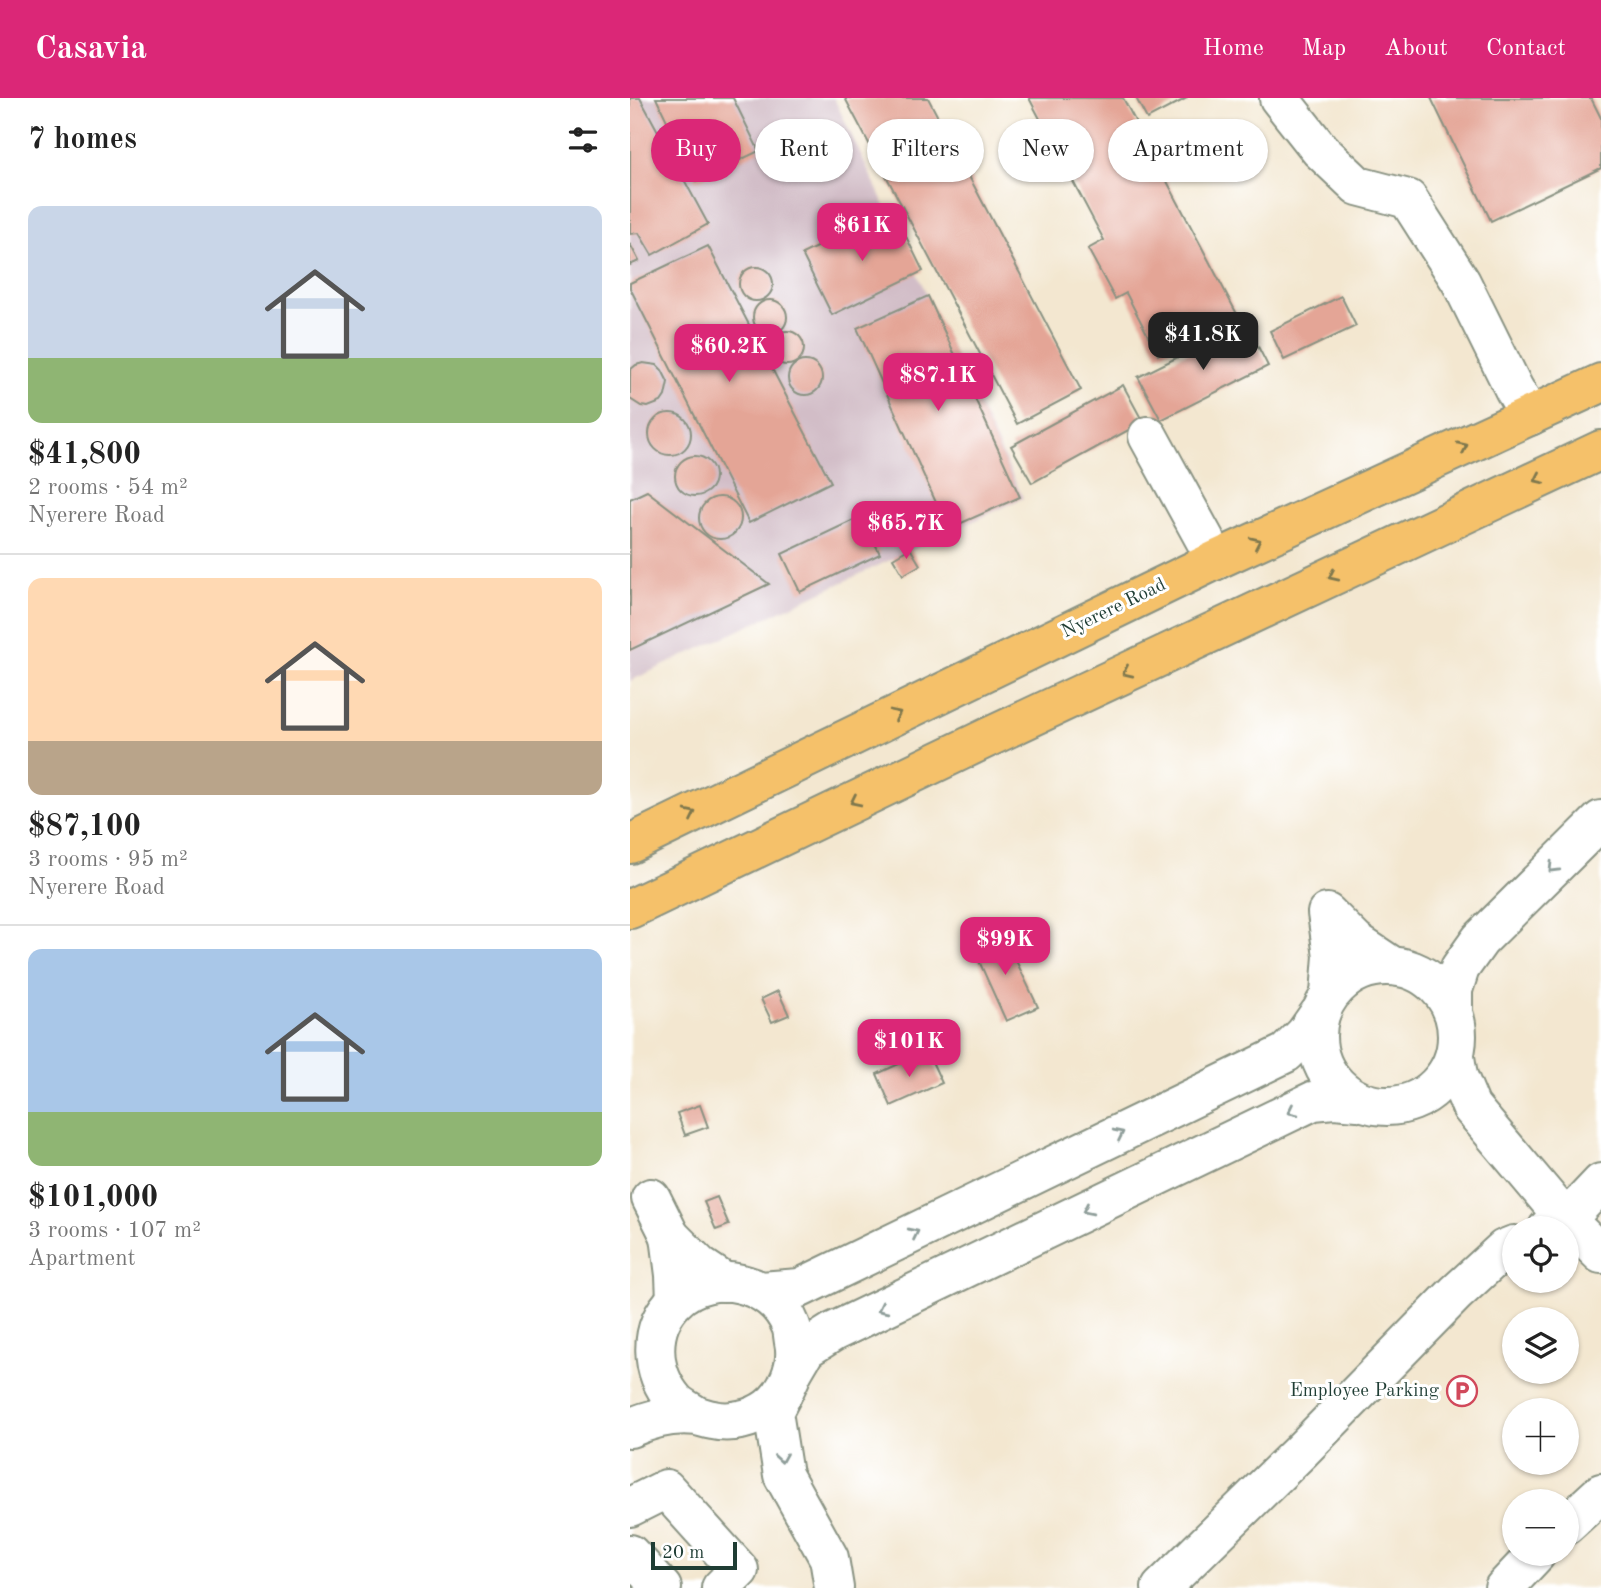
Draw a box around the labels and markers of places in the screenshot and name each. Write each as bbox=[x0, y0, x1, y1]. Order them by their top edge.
pin: $61K bbox=[821, 204, 903, 263]
pin: $41.8K bbox=[1146, 313, 1260, 372]
pin: $60.2K bbox=[672, 324, 786, 384]
pin: $87.1K bbox=[881, 354, 995, 413]
pin: $65.7K bbox=[849, 502, 963, 561]
pin: $99K bbox=[964, 918, 1046, 977]
pin: $101K bbox=[860, 1020, 958, 1079]
parking icon: Employee Parking bbox=[1445, 1374, 1479, 1408]
place label: Employee Parking bbox=[1290, 1382, 1440, 1401]

